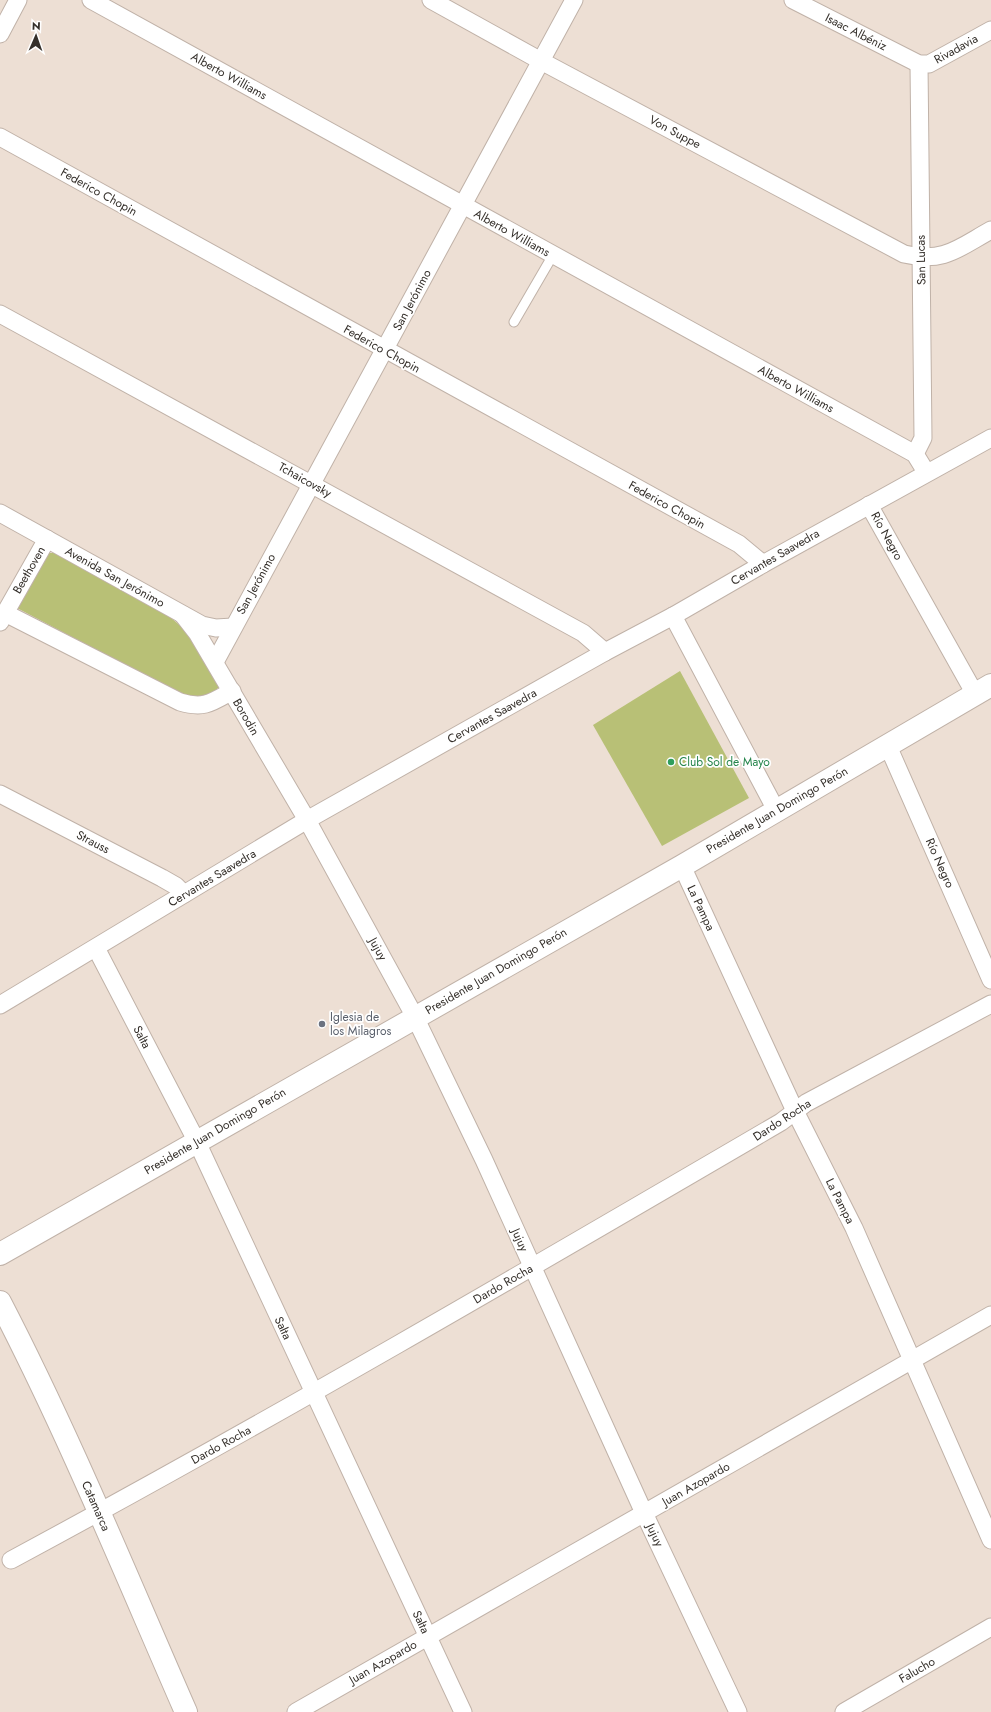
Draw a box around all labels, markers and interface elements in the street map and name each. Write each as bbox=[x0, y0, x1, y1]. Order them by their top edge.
street label: Isaac Albéniz bbox=[822, 9, 890, 56]
north arrow bbox=[16, 16, 56, 56]
text: N bbox=[32, 18, 41, 34]
street label: Rivadavia bbox=[931, 29, 981, 68]
street label: Alberto Williams bbox=[188, 48, 270, 104]
street label: Von Suppe bbox=[646, 111, 704, 153]
street label: Federico Chopin bbox=[57, 163, 141, 221]
street label: Alberto Williams bbox=[471, 205, 553, 261]
street label: San Lucas bbox=[912, 235, 930, 285]
street label: San Jerónimo bbox=[388, 266, 436, 334]
street label: Federico Chopin bbox=[340, 320, 424, 378]
street label: Alberto Williams bbox=[755, 361, 837, 417]
street label: Tchaicovsky bbox=[275, 458, 335, 502]
street label: Federico Chopin bbox=[625, 476, 709, 534]
street label: Río Negro bbox=[866, 509, 908, 564]
street label: Cervantes Saavedra bbox=[727, 524, 823, 590]
street label: Avenida San Jerónimo bbox=[62, 542, 168, 612]
street label: Beethoven bbox=[8, 543, 50, 597]
street label: San Jerónimo bbox=[232, 550, 280, 618]
street label: Cervantes Saavedra bbox=[444, 684, 540, 748]
street label: Borodin bbox=[228, 695, 264, 739]
place label: Club Sol de Mayo bbox=[679, 753, 770, 771]
marker: Club Sol de Mayo bbox=[666, 757, 676, 767]
street label: Presidente Juan Domingo Perón bbox=[703, 762, 851, 858]
street label: Strauss bbox=[73, 826, 113, 858]
street label: Río Negro bbox=[921, 835, 959, 891]
street label: Cervantes Saavedra bbox=[165, 844, 260, 911]
street label: La Pampa bbox=[683, 882, 720, 934]
street label: Presidente Juan Domingo Perón bbox=[422, 923, 570, 1019]
street label: Jujuy bbox=[363, 932, 392, 964]
place label: Iglesia de los Milagros bbox=[330, 1008, 391, 1040]
marker: Iglesia de los Milagros bbox=[317, 1019, 327, 1029]
street label: Salta bbox=[128, 1022, 156, 1052]
street label: Presidente Juan Domingo Perón bbox=[141, 1083, 289, 1179]
street label: Dardo Rocha bbox=[749, 1094, 815, 1146]
street label: La Pampa bbox=[821, 1175, 859, 1227]
street label: Jujuy bbox=[506, 1224, 533, 1255]
street label: Dardo Rocha bbox=[470, 1260, 536, 1308]
street label: Salta bbox=[270, 1313, 296, 1343]
street label: Dardo Rocha bbox=[188, 1421, 254, 1469]
street label: Juan Azopardo bbox=[657, 1457, 734, 1512]
street label: Catamarca bbox=[77, 1478, 115, 1534]
street label: Jujuy bbox=[641, 1519, 668, 1550]
street label: Salta bbox=[408, 1607, 434, 1637]
street label: Juan Azopardo bbox=[344, 1635, 421, 1690]
street label: Falucho bbox=[896, 1652, 939, 1688]

